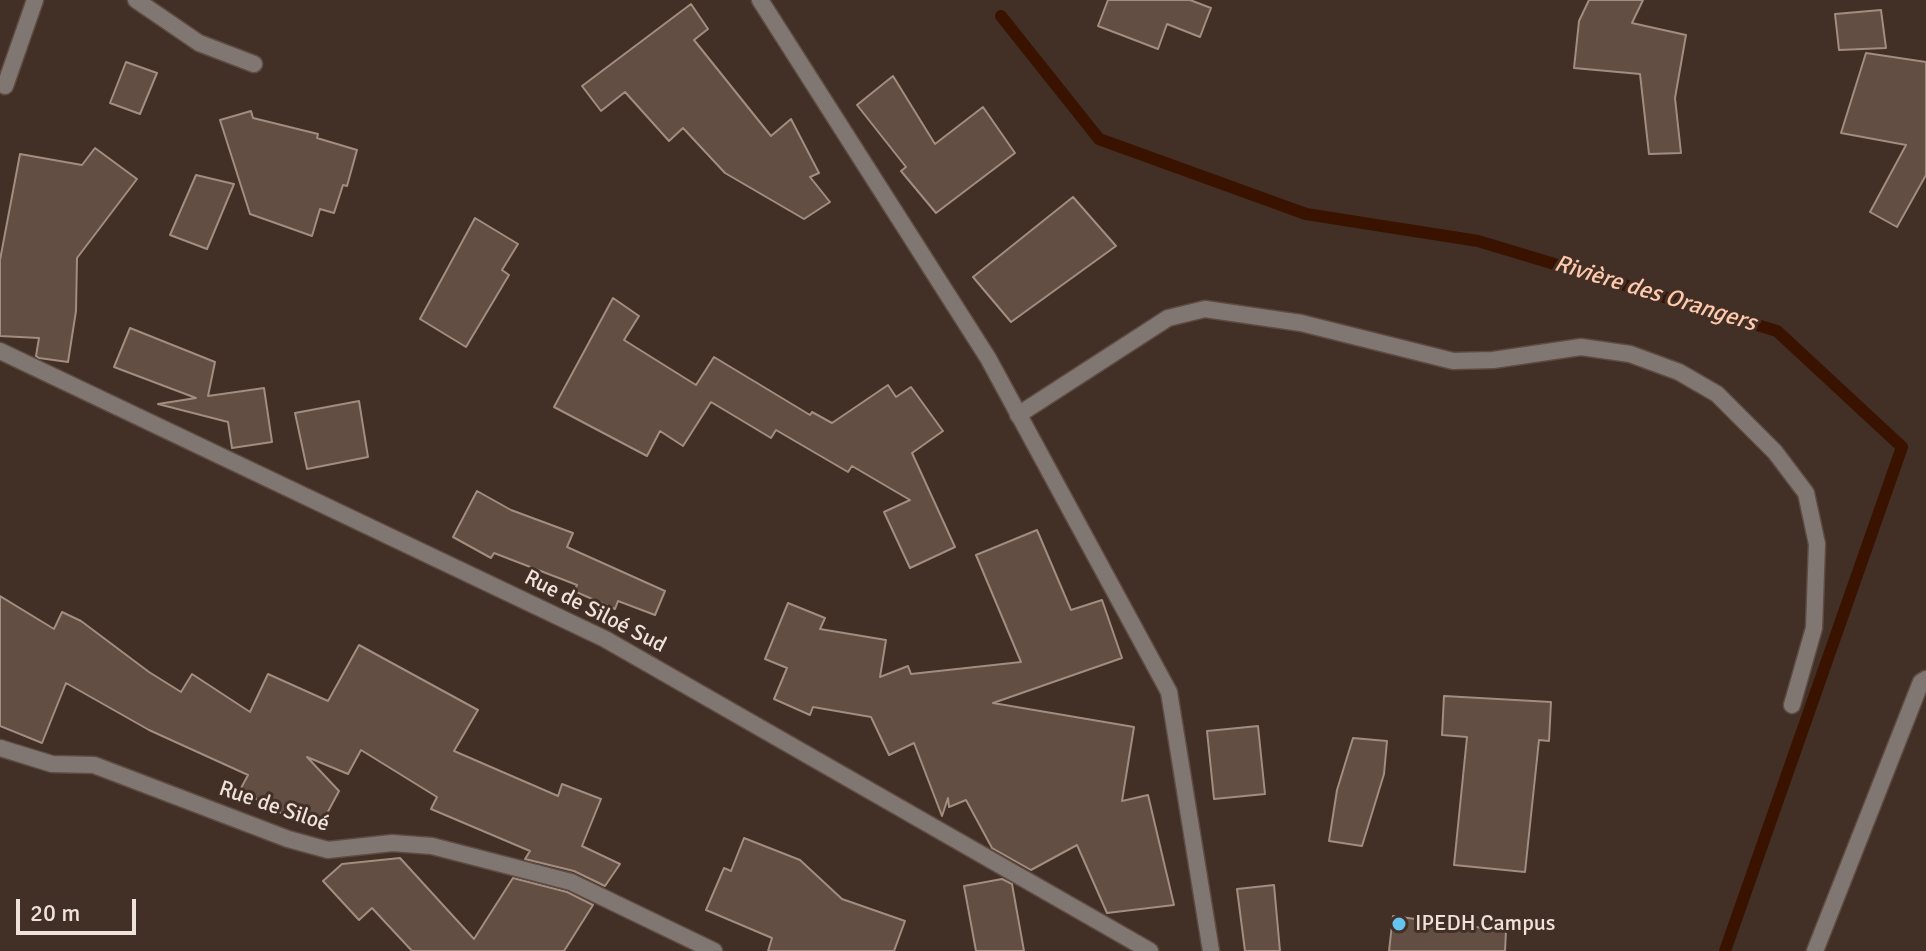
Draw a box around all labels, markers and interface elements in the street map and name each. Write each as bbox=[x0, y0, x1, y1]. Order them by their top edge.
water label: Rivière des Orangers bbox=[1551, 250, 1759, 338]
street label: Rue de Siloé Sud bbox=[520, 565, 670, 659]
street label: Rue de Siloé bbox=[215, 776, 333, 838]
scale bar bbox=[20, 883, 140, 933]
text: 20 m bbox=[30, 898, 80, 928]
place label: IPEDH Campus bbox=[1415, 911, 1555, 937]
marker: IPEDH Campus bbox=[1390, 915, 1408, 933]

